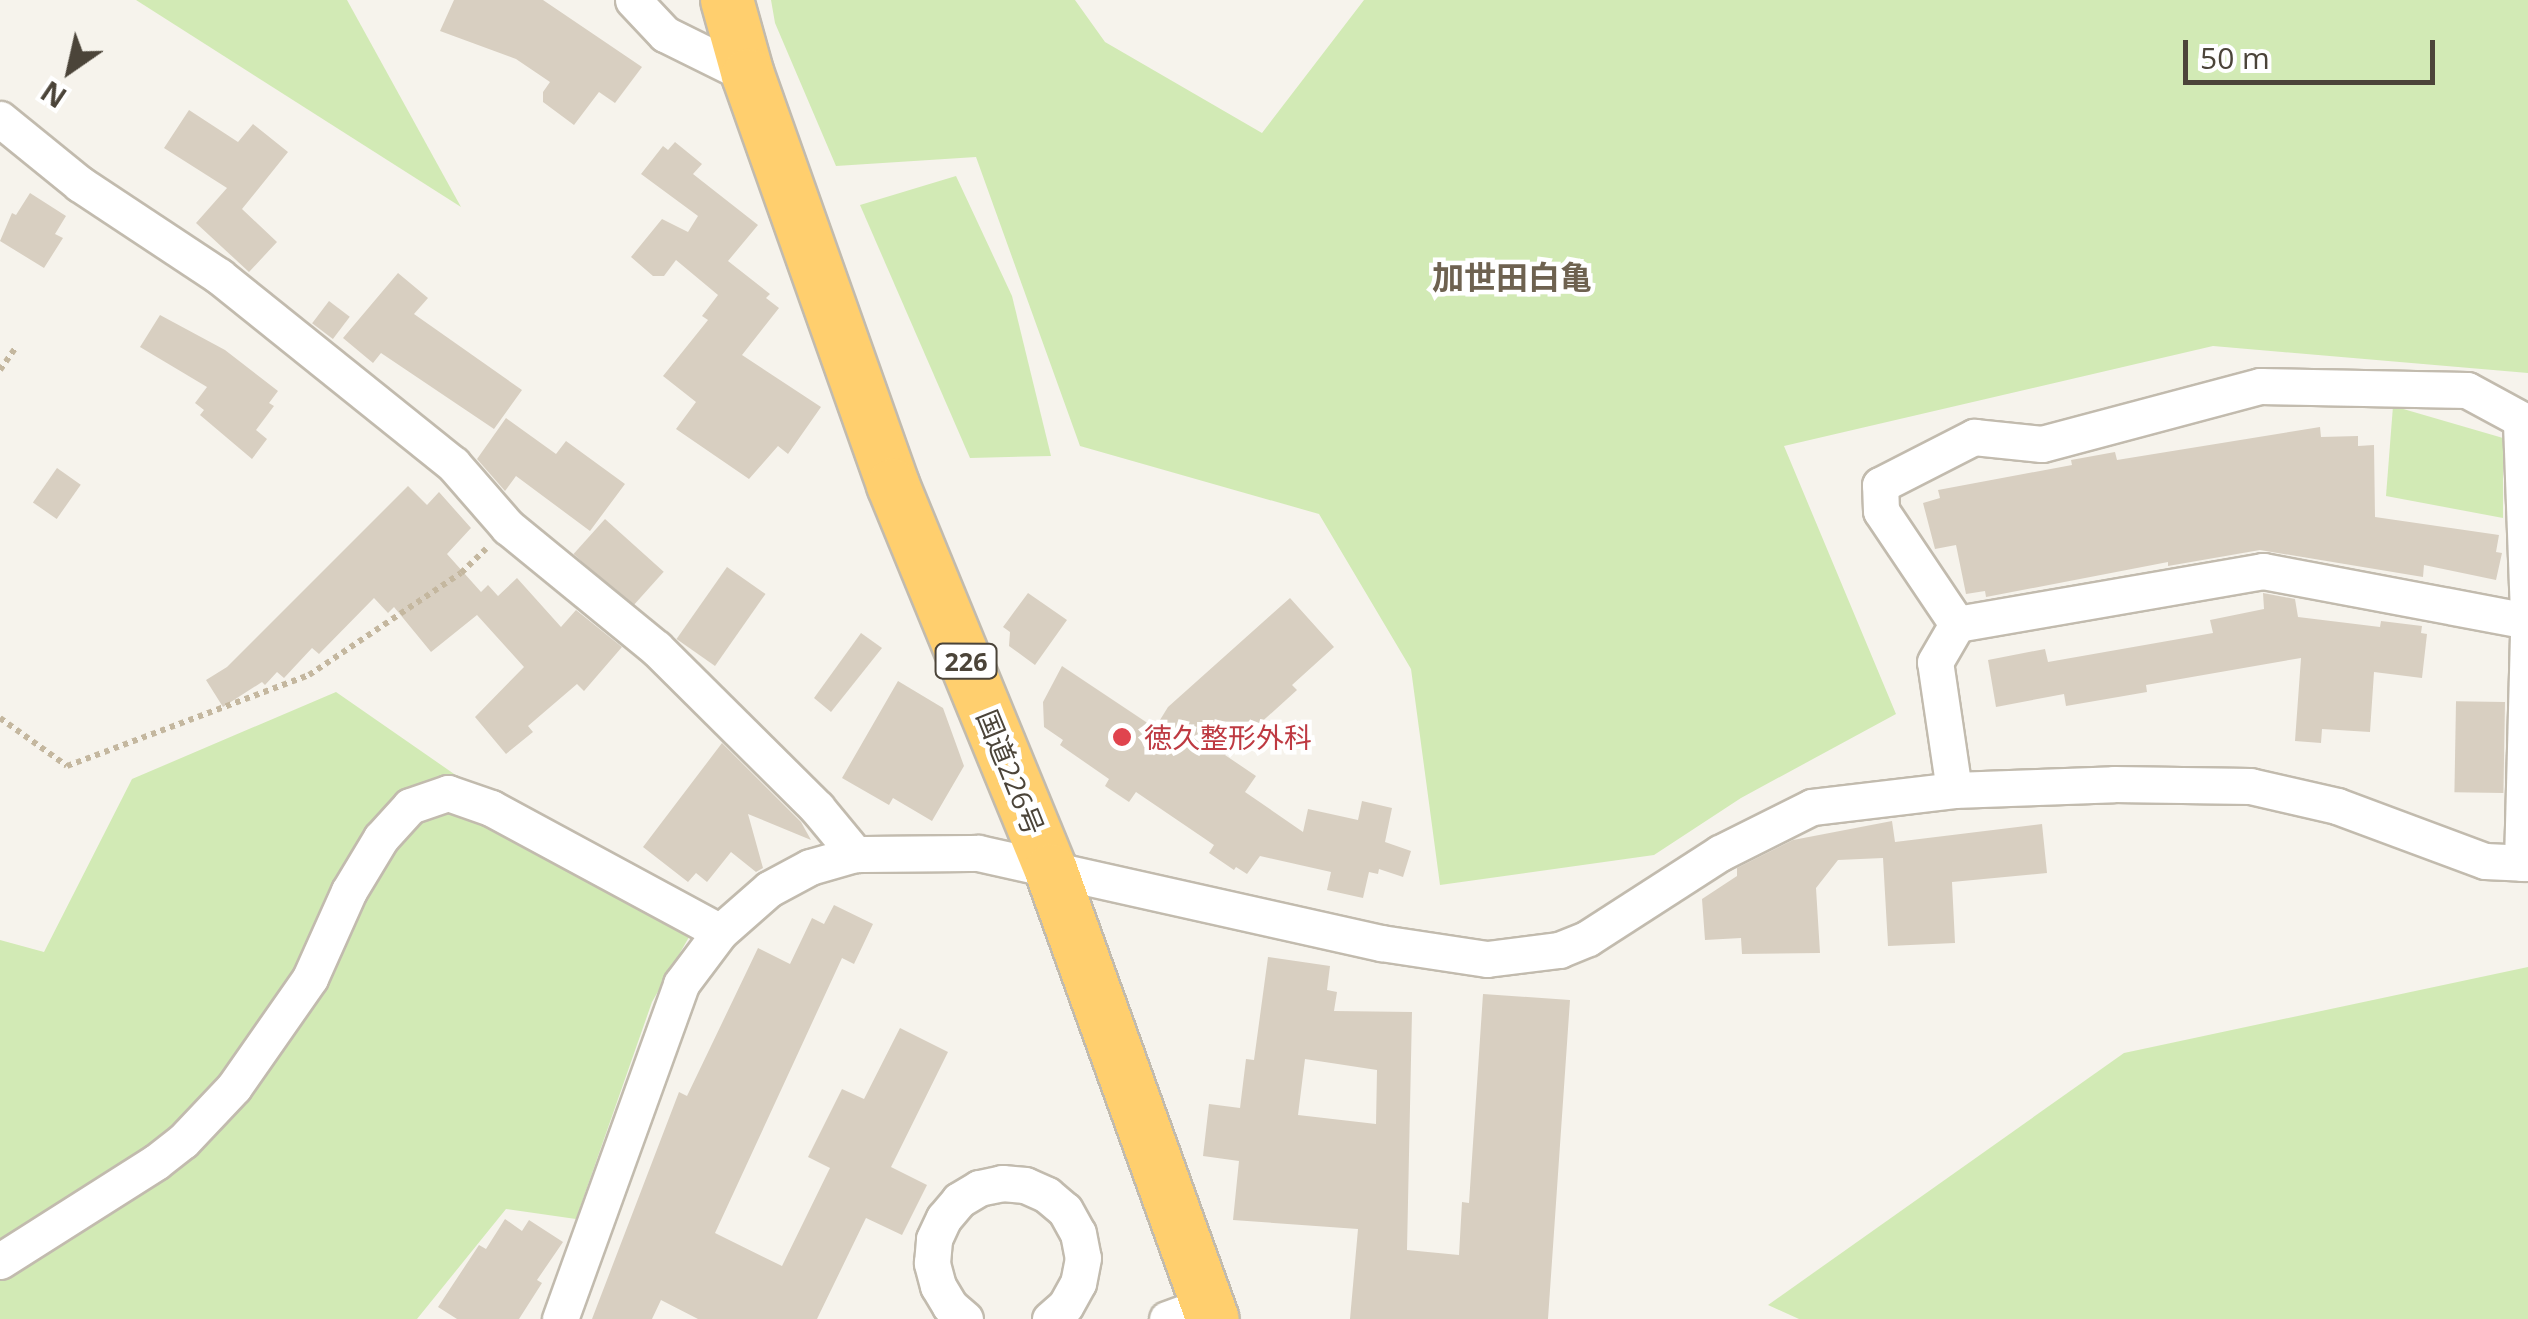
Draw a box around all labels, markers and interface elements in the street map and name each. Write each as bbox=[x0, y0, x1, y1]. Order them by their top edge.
north arrow bbox=[20, 20, 120, 120]
scale bar bbox=[2188, 20, 2440, 82]
text: 50 m bbox=[2200, 37, 2270, 78]
text: N bbox=[33, 73, 73, 117]
district label: 加世田白亀 bbox=[1432, 258, 1592, 296]
road number: 226 bbox=[934, 641, 998, 681]
street label: 国道226号 bbox=[971, 704, 1051, 840]
place label: 徳久整形外科 bbox=[1144, 720, 1312, 754]
marker: 徳久整形外科 bbox=[1109, 724, 1135, 750]

